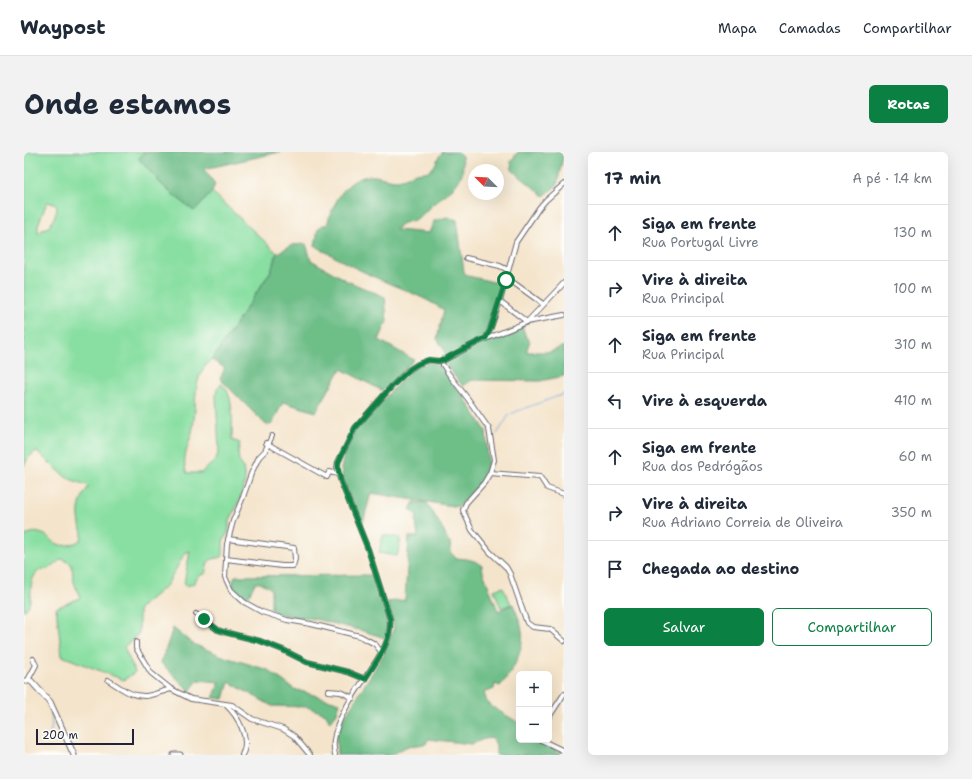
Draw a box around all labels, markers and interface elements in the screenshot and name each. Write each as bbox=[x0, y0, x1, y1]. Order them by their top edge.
text: Waypost bbox=[20, 15, 105, 40]
text: Mapa bbox=[718, 19, 757, 37]
text: Camadas bbox=[779, 19, 841, 37]
text: Compartilhar bbox=[863, 19, 952, 37]
text: Onde estamos bbox=[24, 85, 231, 123]
button: Rotas bbox=[869, 85, 948, 123]
north arrow bbox=[468, 164, 504, 200]
text: 17 min bbox=[604, 167, 661, 189]
text: A pé · 1.4 km bbox=[852, 170, 932, 187]
text: Siga em frente bbox=[642, 214, 757, 234]
icon: ahead bbox=[604, 222, 626, 244]
text: 130 m bbox=[894, 224, 932, 241]
text: Rua Portugal Livre bbox=[642, 234, 759, 251]
text: Vire à direita bbox=[642, 270, 747, 290]
route start bbox=[497, 271, 515, 289]
icon: right bbox=[604, 278, 626, 300]
text: 100 m bbox=[893, 280, 932, 297]
text: Rua Principal bbox=[642, 290, 724, 307]
text: Siga em frente bbox=[642, 326, 757, 346]
icon: ahead bbox=[604, 334, 626, 356]
text: 310 m bbox=[894, 336, 932, 353]
text: Rua Principal bbox=[642, 346, 724, 363]
icon: left bbox=[604, 390, 626, 412]
text: Vire à esquerda bbox=[642, 391, 767, 411]
text: 410 m bbox=[894, 392, 932, 409]
text: Siga em frente bbox=[642, 438, 757, 458]
icon: ahead bbox=[604, 446, 626, 468]
text: 60 m bbox=[899, 448, 932, 465]
text: Rua dos Pedrógãos bbox=[642, 458, 763, 475]
text: Vire à direita bbox=[642, 494, 747, 514]
icon: right bbox=[604, 502, 626, 524]
text: 350 m bbox=[891, 504, 932, 521]
text: Rua Adriano Correia de Oliveira bbox=[642, 514, 843, 531]
icon: arrive bbox=[604, 558, 626, 580]
text: Chegada ao destino bbox=[642, 559, 799, 579]
button: Salvar bbox=[604, 608, 764, 646]
button: Compartilhar bbox=[772, 608, 932, 646]
route end bbox=[195, 610, 213, 628]
map controls bbox=[516, 671, 552, 743]
button: + bbox=[516, 671, 552, 707]
button: − bbox=[516, 707, 552, 743]
scale bar bbox=[36, 727, 134, 746]
text: 200 m bbox=[42, 728, 78, 743]

